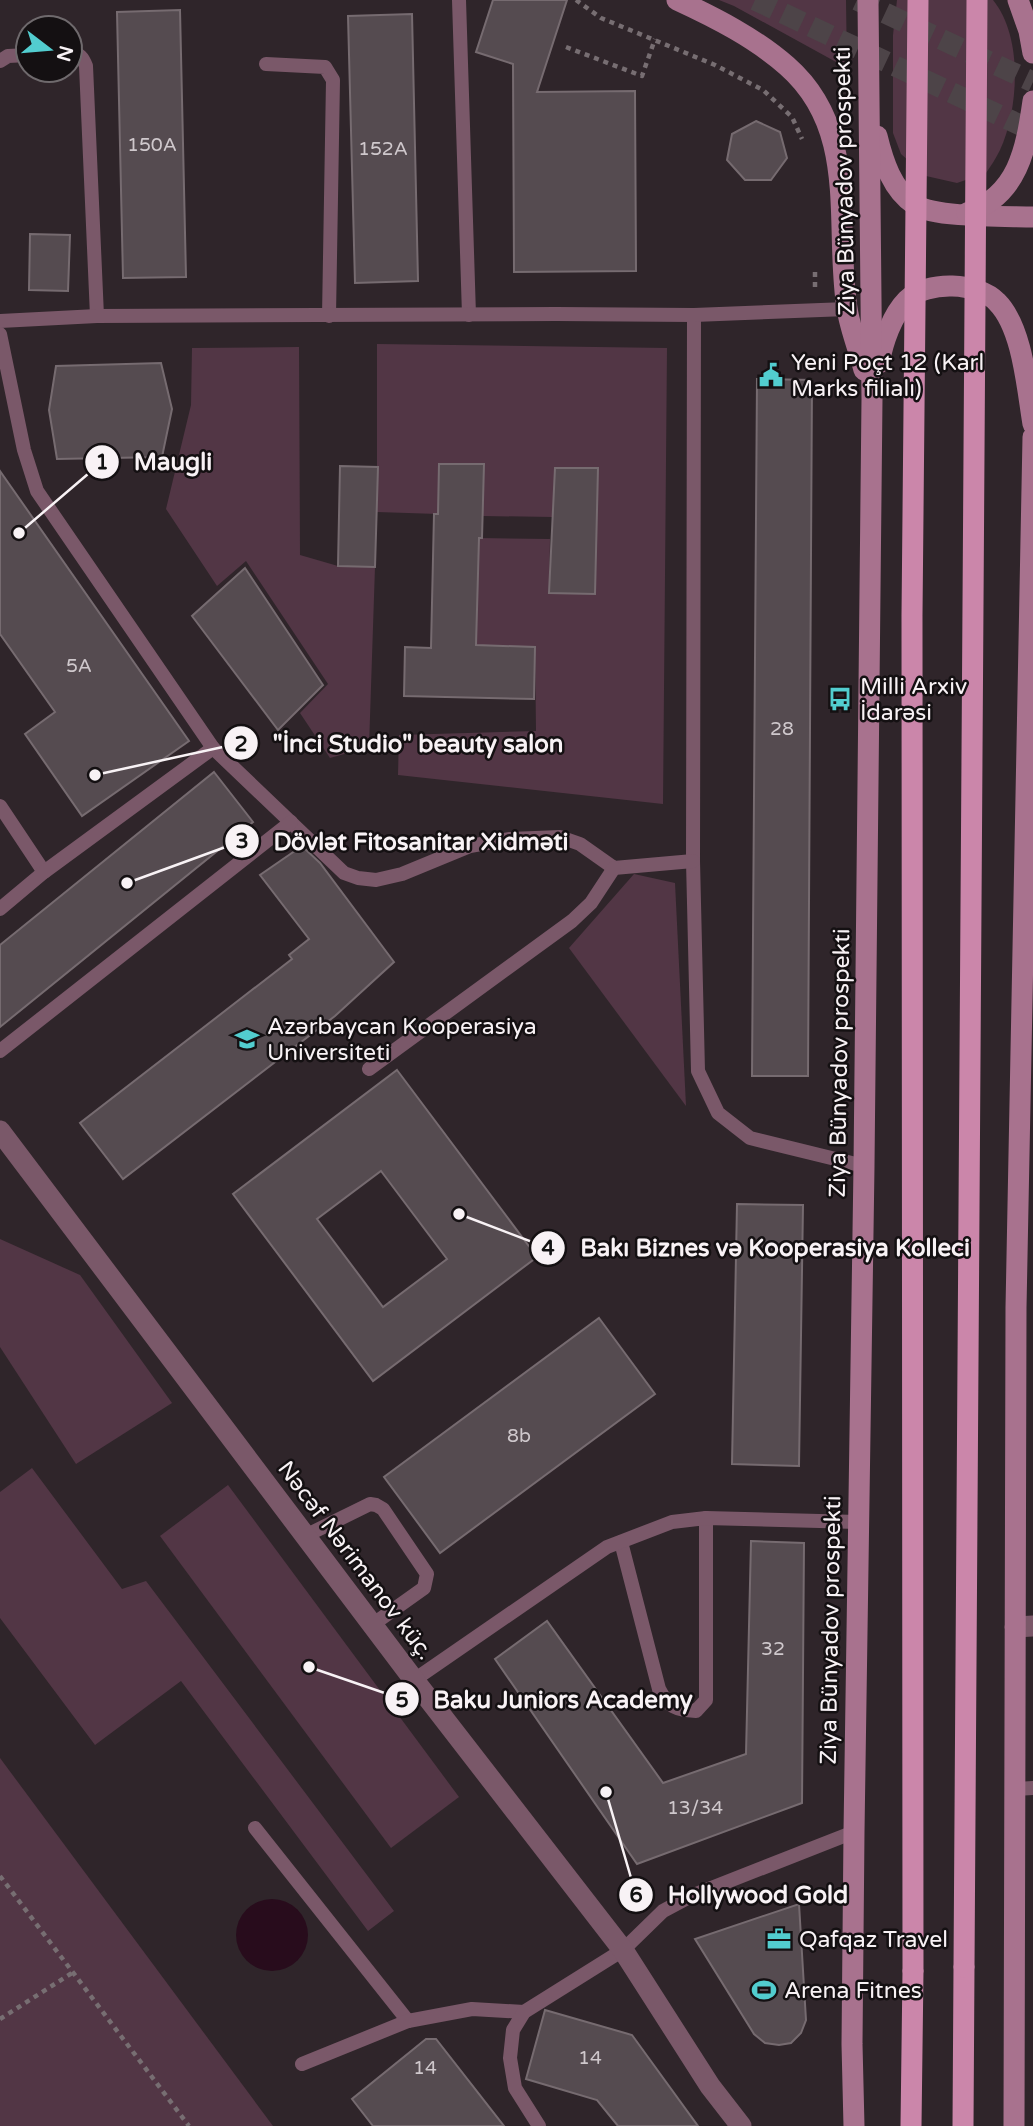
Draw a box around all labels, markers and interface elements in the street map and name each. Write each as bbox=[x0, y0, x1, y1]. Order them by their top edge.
north arrow bbox=[14, 14, 84, 84]
text: N bbox=[52, 43, 77, 64]
street label: Ziya Bünyadov prospekti bbox=[829, 46, 861, 316]
house number: 150A bbox=[127, 134, 177, 156]
house number: 152A bbox=[358, 138, 408, 160]
place label: Yeni Poçt 12 (Karl Marks filialı) bbox=[791, 349, 984, 403]
public building icon: Yeni Poçt 12 (Karl Marks filialı) bbox=[757, 361, 785, 389]
callout: Maugli bbox=[85, 440, 226, 485]
text: Maugli bbox=[134, 448, 212, 477]
text: 1 bbox=[95, 450, 109, 475]
house number: 5A bbox=[66, 655, 92, 677]
place label: Milli Arxiv İdarəsi bbox=[860, 673, 967, 727]
bus stop icon: Milli Arxiv İdarəsi bbox=[826, 685, 854, 713]
house number: 28 bbox=[770, 718, 794, 740]
callout: "İnci Studio" beauty salon bbox=[223, 721, 577, 766]
text: "İnci Studio" beauty salon bbox=[273, 730, 563, 759]
text: 2 bbox=[234, 732, 248, 757]
callout: Dövlət Fitosanitar Xidməti bbox=[224, 819, 582, 864]
text: Dövlət Fitosanitar Xidməti bbox=[273, 828, 569, 857]
text: 3 bbox=[235, 829, 249, 854]
street label: Ziya Bünyadov prospekti bbox=[824, 928, 856, 1198]
place label: Azərbaycan Kooperasiya Universiteti bbox=[267, 1013, 537, 1067]
school or university icon: Azərbaycan Kooperasiya Universiteti bbox=[233, 1025, 261, 1053]
callout: Bakı Biznes və Kooperasiya Kolleci bbox=[531, 1225, 984, 1270]
text: Bakı Biznes və Kooperasiya Kolleci bbox=[580, 1234, 970, 1263]
text: 4 bbox=[541, 1236, 555, 1261]
house number: 8b bbox=[507, 1425, 531, 1447]
street label: Nəcəf Nərimanov küç. bbox=[271, 1456, 439, 1665]
street label: Ziya Bünyadov prospekti bbox=[815, 1495, 847, 1765]
house number: 32 bbox=[761, 1638, 785, 1660]
callout: Baku Juniors Academy bbox=[384, 1677, 707, 1722]
text: Baku Juniors Academy bbox=[433, 1686, 693, 1715]
text: 5 bbox=[395, 1688, 409, 1713]
house number: 13/34 bbox=[667, 1797, 723, 1819]
callout: Hollywood Gold bbox=[619, 1873, 862, 1918]
text: Hollywood Gold bbox=[668, 1881, 848, 1910]
text: 6 bbox=[629, 1883, 643, 1908]
office icon: Qafqaz Travel bbox=[765, 1925, 793, 1953]
place label: Qafqaz Travel bbox=[799, 1926, 948, 1954]
sports icon: Arena Fitnes bbox=[750, 1976, 778, 2004]
place label: Arena Fitnes bbox=[784, 1977, 922, 2005]
house number: 14 bbox=[578, 2047, 602, 2069]
house number: 14 bbox=[413, 2057, 437, 2079]

